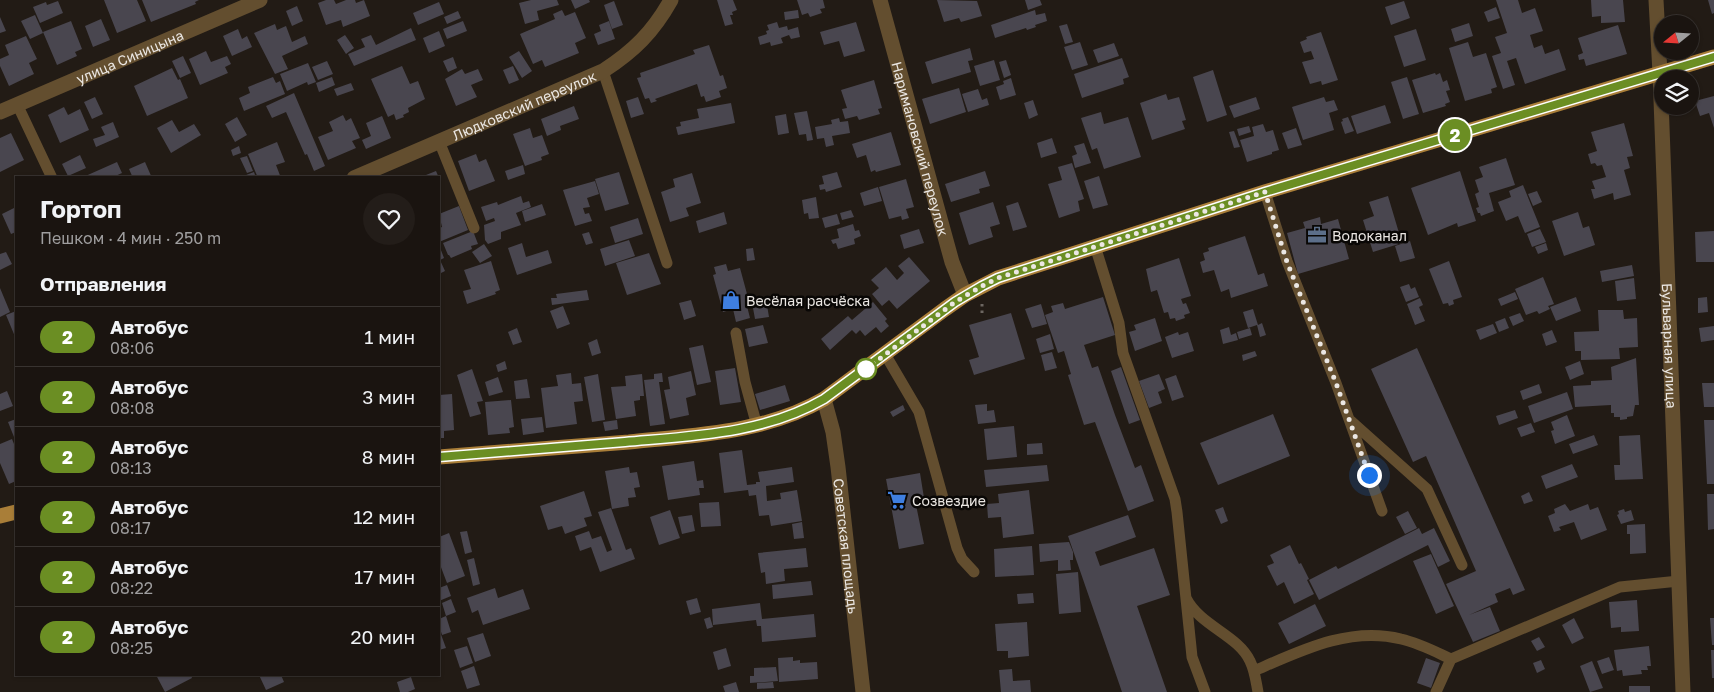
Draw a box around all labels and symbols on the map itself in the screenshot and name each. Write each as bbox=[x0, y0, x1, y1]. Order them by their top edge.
north arrow bbox=[1654, 15, 1699, 60]
street label: улица Синицына bbox=[73, 26, 186, 87]
street label: Наримановский переулок bbox=[889, 59, 953, 238]
street label: Людковский переулок bbox=[449, 67, 598, 143]
line badge: 2 bbox=[1439, 119, 1471, 151]
office icon: Водоканал bbox=[1306, 224, 1328, 246]
place label: Водоканал bbox=[1332, 227, 1407, 244]
street label: Бульварная улица bbox=[1659, 283, 1681, 409]
shop icon: Весёлая расчёска bbox=[720, 289, 742, 311]
place label: Весёлая расчёска bbox=[746, 292, 870, 309]
unlabelled marker bbox=[855, 358, 877, 380]
your location bbox=[1357, 463, 1382, 488]
street label: Советская площадь bbox=[831, 477, 863, 615]
supermarket icon: Созвездие bbox=[886, 489, 908, 511]
place label: Созвездие bbox=[912, 492, 986, 509]

